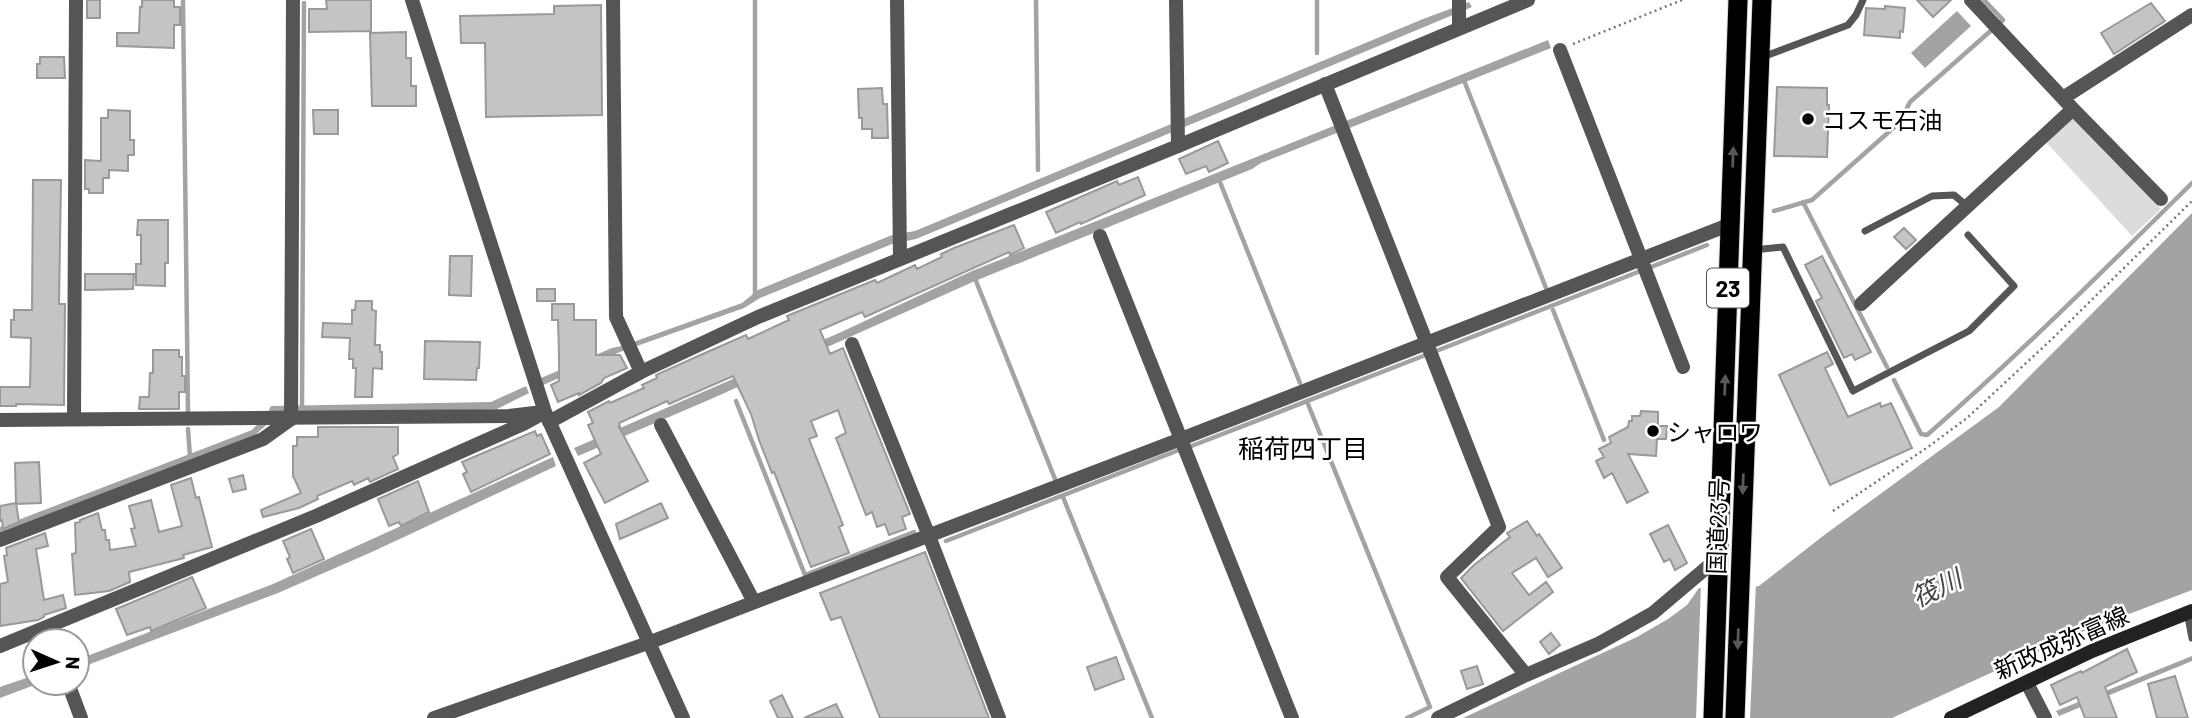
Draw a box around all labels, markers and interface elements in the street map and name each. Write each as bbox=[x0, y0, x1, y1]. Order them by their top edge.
place label: コスモ石油 bbox=[1822, 105, 1942, 134]
marker: コスモ石油 bbox=[1800, 111, 1816, 127]
one-way arrow bbox=[1727, 146, 1738, 168]
road number: 23 bbox=[1707, 268, 1749, 308]
one-way arrow bbox=[1719, 373, 1730, 395]
place label: シャロワ bbox=[1667, 417, 1763, 446]
marker: シャロワ bbox=[1645, 423, 1661, 439]
district label: 稲荷四丁目 bbox=[1238, 432, 1368, 463]
one-way arrow bbox=[1738, 474, 1749, 496]
street label: 国道23号 bbox=[1701, 477, 1733, 575]
water label: 筏川 bbox=[1906, 560, 1969, 612]
street label: 新政成弥富線 bbox=[1989, 599, 2133, 685]
north arrow bbox=[21, 627, 91, 697]
one-way arrow bbox=[1732, 628, 1743, 650]
text: N bbox=[62, 656, 85, 670]

